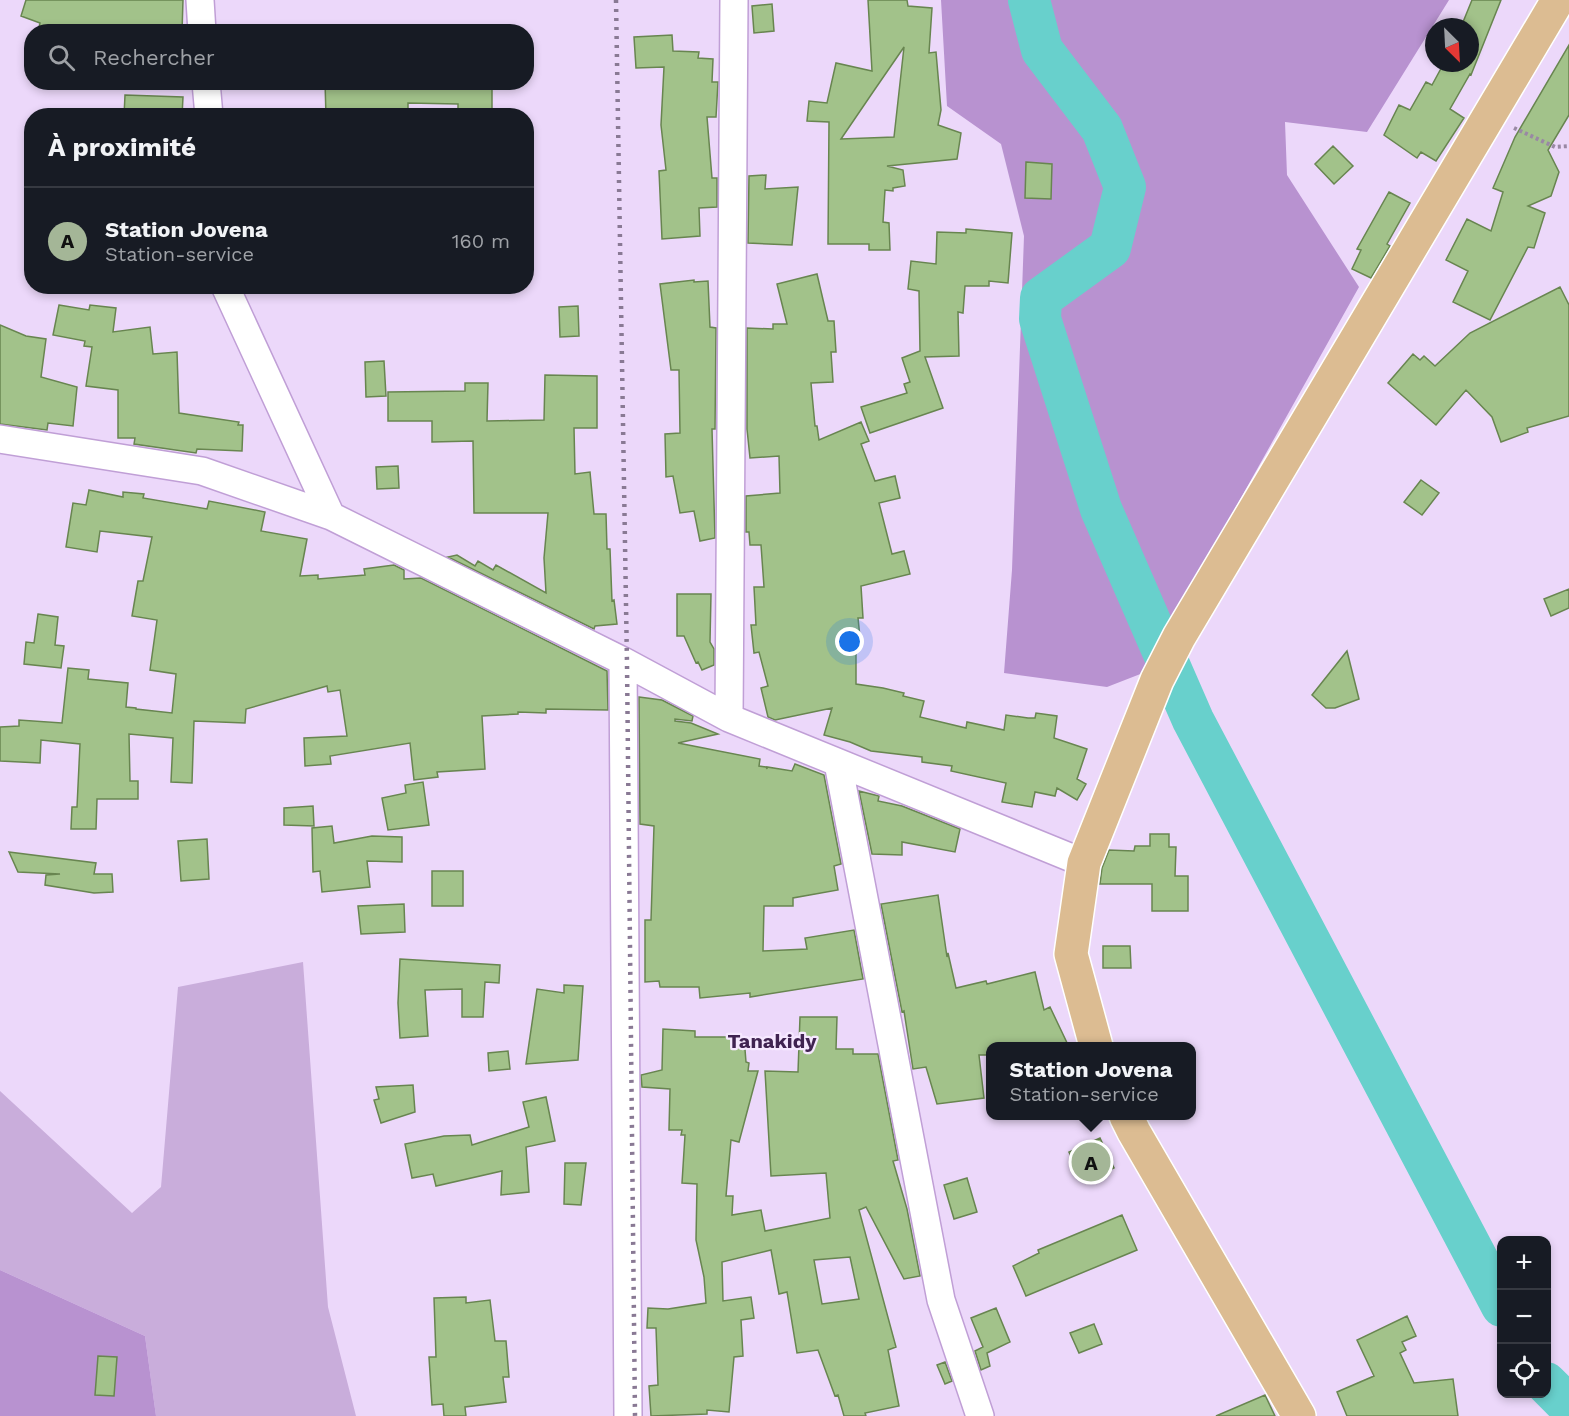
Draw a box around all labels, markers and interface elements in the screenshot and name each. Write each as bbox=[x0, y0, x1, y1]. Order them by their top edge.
north arrow bbox=[1425, 18, 1479, 72]
search box bbox=[24, 24, 534, 90]
icon: search bbox=[45, 41, 78, 74]
text: Rechercher bbox=[93, 45, 215, 70]
text: À proximité bbox=[48, 132, 196, 162]
text: Station Jovena bbox=[105, 217, 268, 242]
text: A bbox=[61, 229, 74, 253]
text: 160 m bbox=[452, 229, 510, 253]
text: Station-service bbox=[105, 242, 254, 266]
your location bbox=[835, 627, 864, 656]
district label: Tanakidy bbox=[728, 1029, 817, 1053]
popup bbox=[986, 1042, 1196, 1120]
text: Station Jovena bbox=[1010, 1057, 1172, 1082]
text: Station-service bbox=[1010, 1082, 1159, 1106]
pin: A bbox=[1072, 1140, 1110, 1184]
map controls bbox=[1497, 1236, 1551, 1398]
button: + bbox=[1497, 1236, 1551, 1290]
button: − bbox=[1497, 1290, 1551, 1344]
button: locate bbox=[1497, 1344, 1551, 1398]

